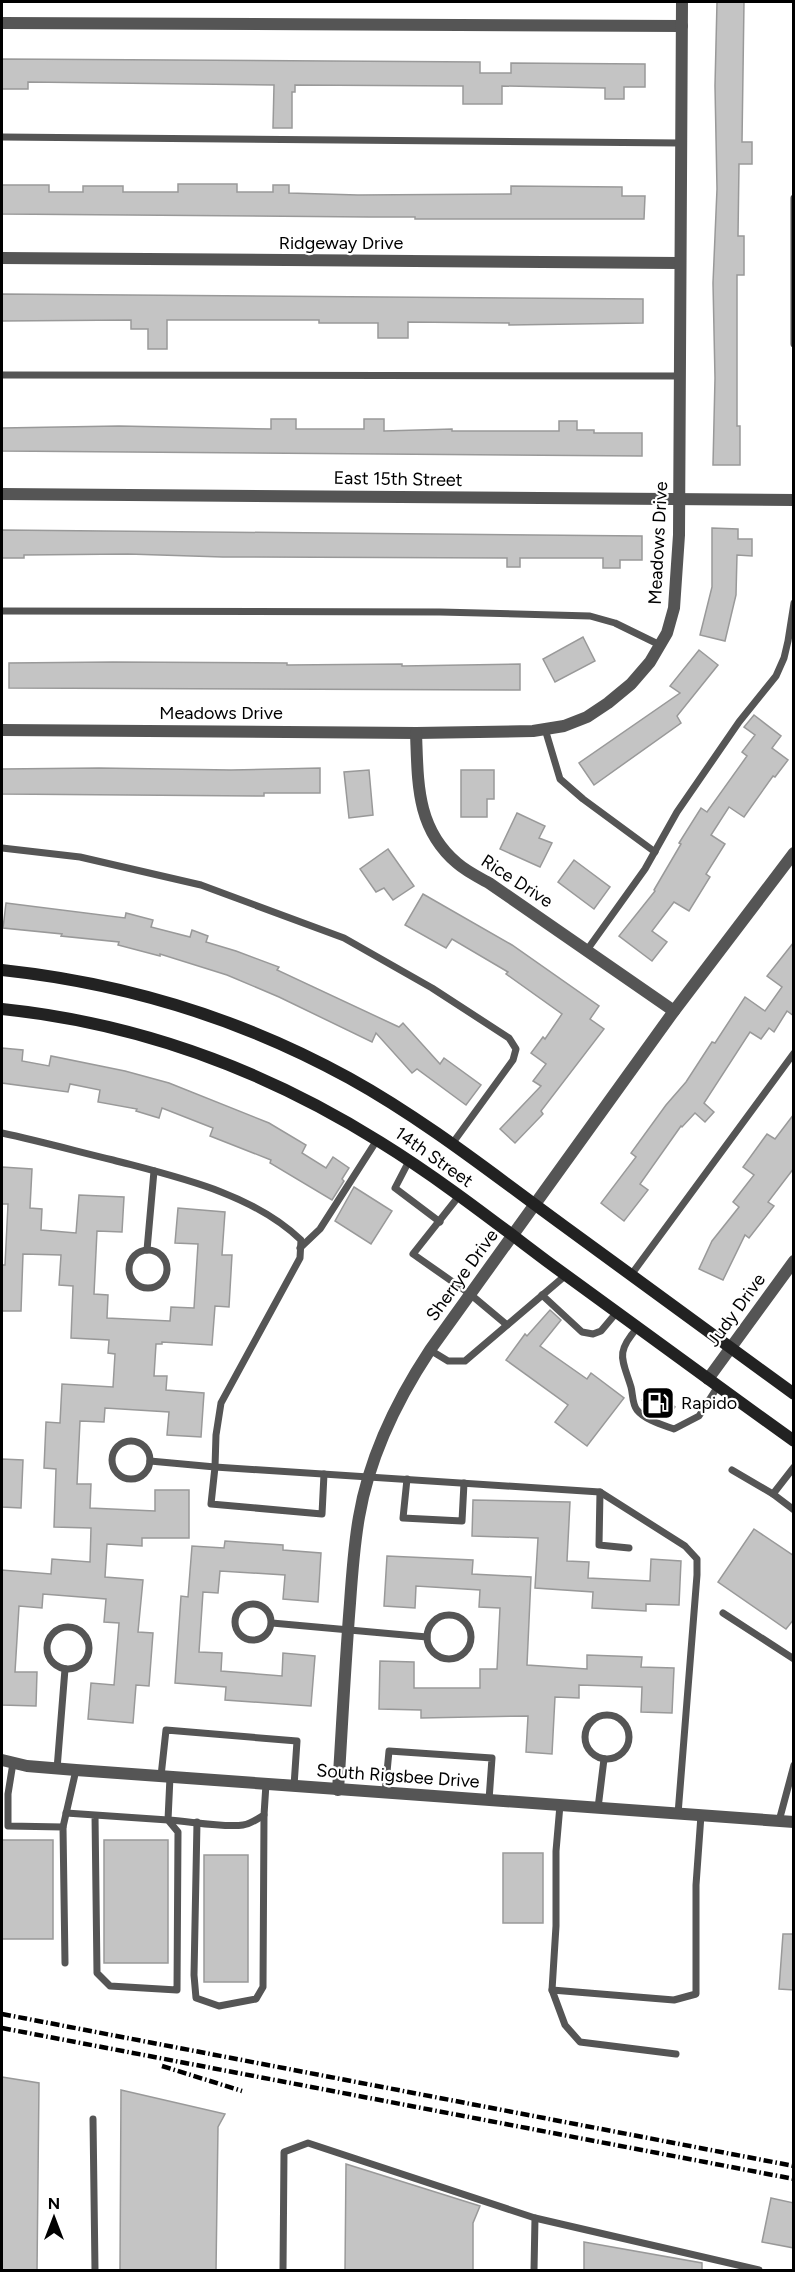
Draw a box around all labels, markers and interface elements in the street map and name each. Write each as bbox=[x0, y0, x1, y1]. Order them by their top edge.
street label: Ridgeway Drive bbox=[279, 232, 403, 254]
street label: East 15th Street bbox=[333, 467, 463, 491]
street label: Meadows Drive bbox=[644, 481, 672, 605]
street label: Meadows Drive bbox=[159, 702, 283, 724]
street label: Rice Drive bbox=[477, 850, 557, 912]
street label: 14th Street bbox=[391, 1122, 477, 1192]
street label: Sherrye Drive bbox=[421, 1225, 503, 1325]
street label: Judy Drive bbox=[702, 1269, 770, 1351]
fuel station icon: Rapido bbox=[640, 1385, 676, 1421]
place label: Rapido bbox=[681, 1392, 737, 1414]
street label: South Rigsbee Drive bbox=[316, 1759, 480, 1793]
north arrow bbox=[24, 2188, 84, 2248]
text: N bbox=[48, 2194, 60, 2213]

